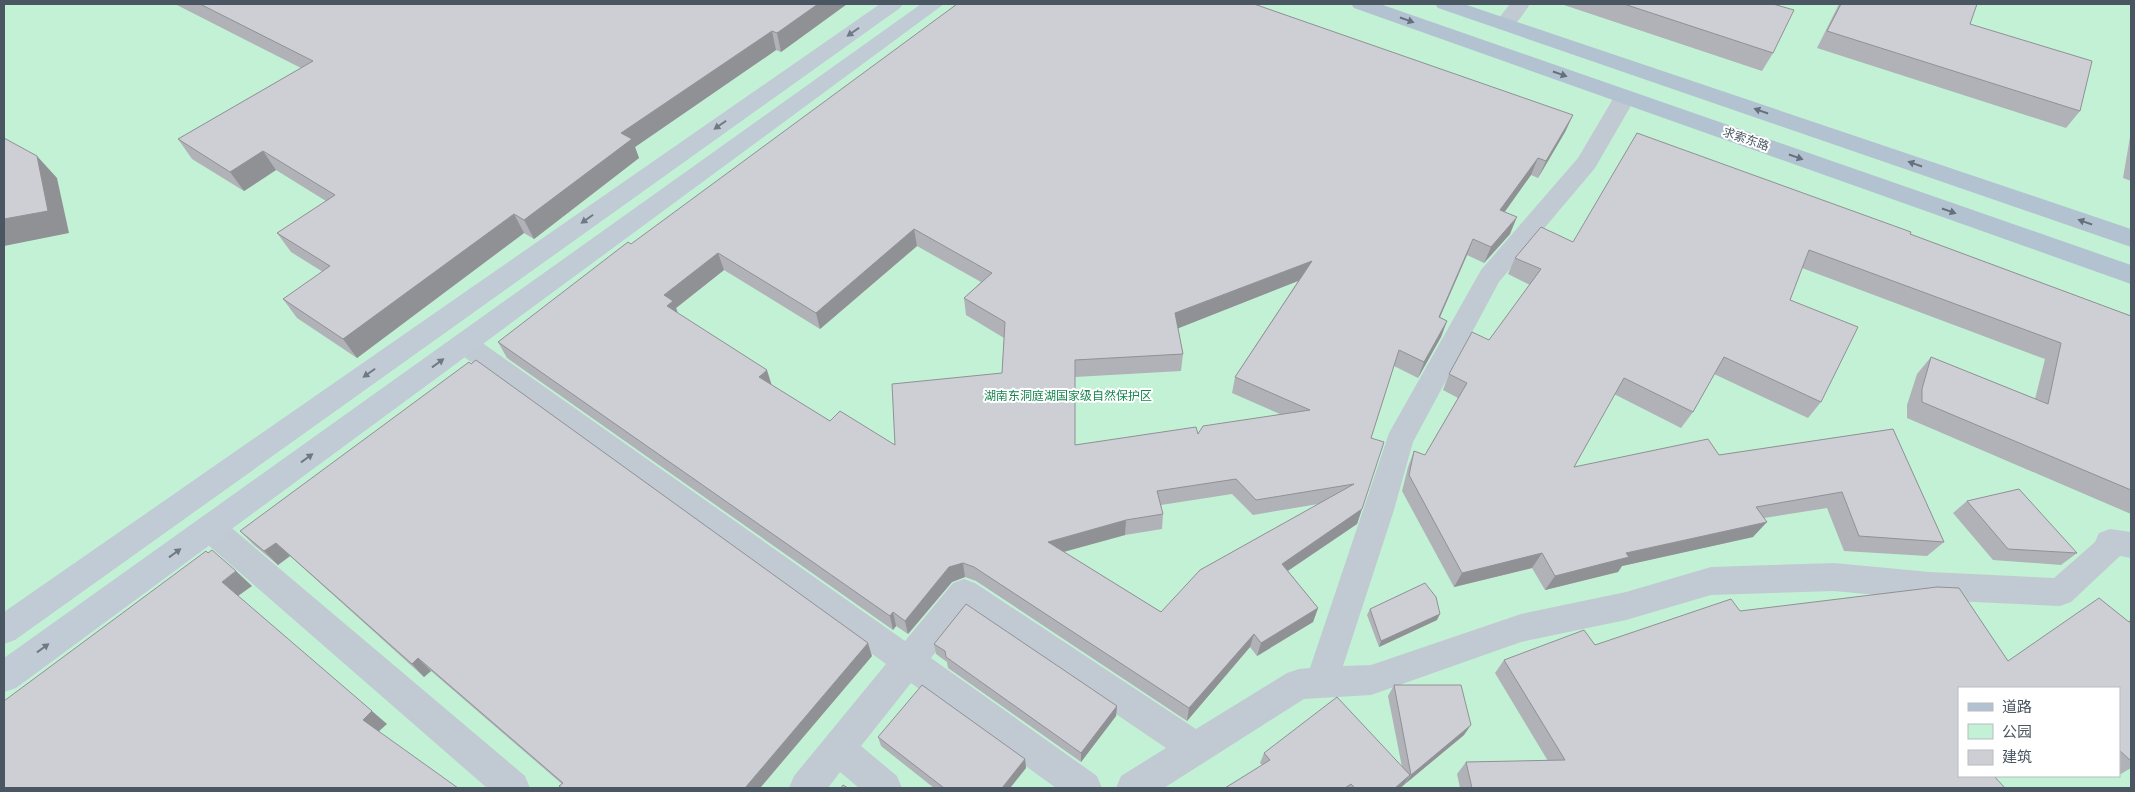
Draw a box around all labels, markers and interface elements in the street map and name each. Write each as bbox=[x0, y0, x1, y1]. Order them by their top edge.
one-way arrow bbox=[1399, 17, 1414, 24]
one-way arrow bbox=[846, 27, 860, 37]
one-way arrow bbox=[1553, 70, 1568, 78]
one-way arrow bbox=[1753, 107, 1768, 115]
one-way arrow bbox=[713, 120, 727, 130]
street label: 求索东路 bbox=[1721, 124, 1771, 154]
one-way arrow bbox=[1789, 153, 1804, 161]
one-way arrow bbox=[1907, 160, 1922, 167]
one-way arrow bbox=[1942, 207, 1957, 215]
one-way arrow bbox=[581, 214, 594, 224]
one-way arrow bbox=[2077, 218, 2092, 226]
one-way arrow bbox=[432, 358, 445, 368]
one-way arrow bbox=[362, 368, 376, 378]
park label: 湖南东洞庭湖国家级自然保护区 bbox=[984, 388, 1152, 404]
one-way arrow bbox=[300, 453, 314, 463]
one-way arrow bbox=[168, 548, 182, 558]
one-way arrow bbox=[36, 643, 50, 653]
legend bbox=[1958, 687, 2120, 777]
text: 道路 bbox=[2002, 697, 2032, 717]
text: 公园 bbox=[2002, 722, 2032, 742]
text: 建筑 bbox=[2002, 747, 2032, 767]

